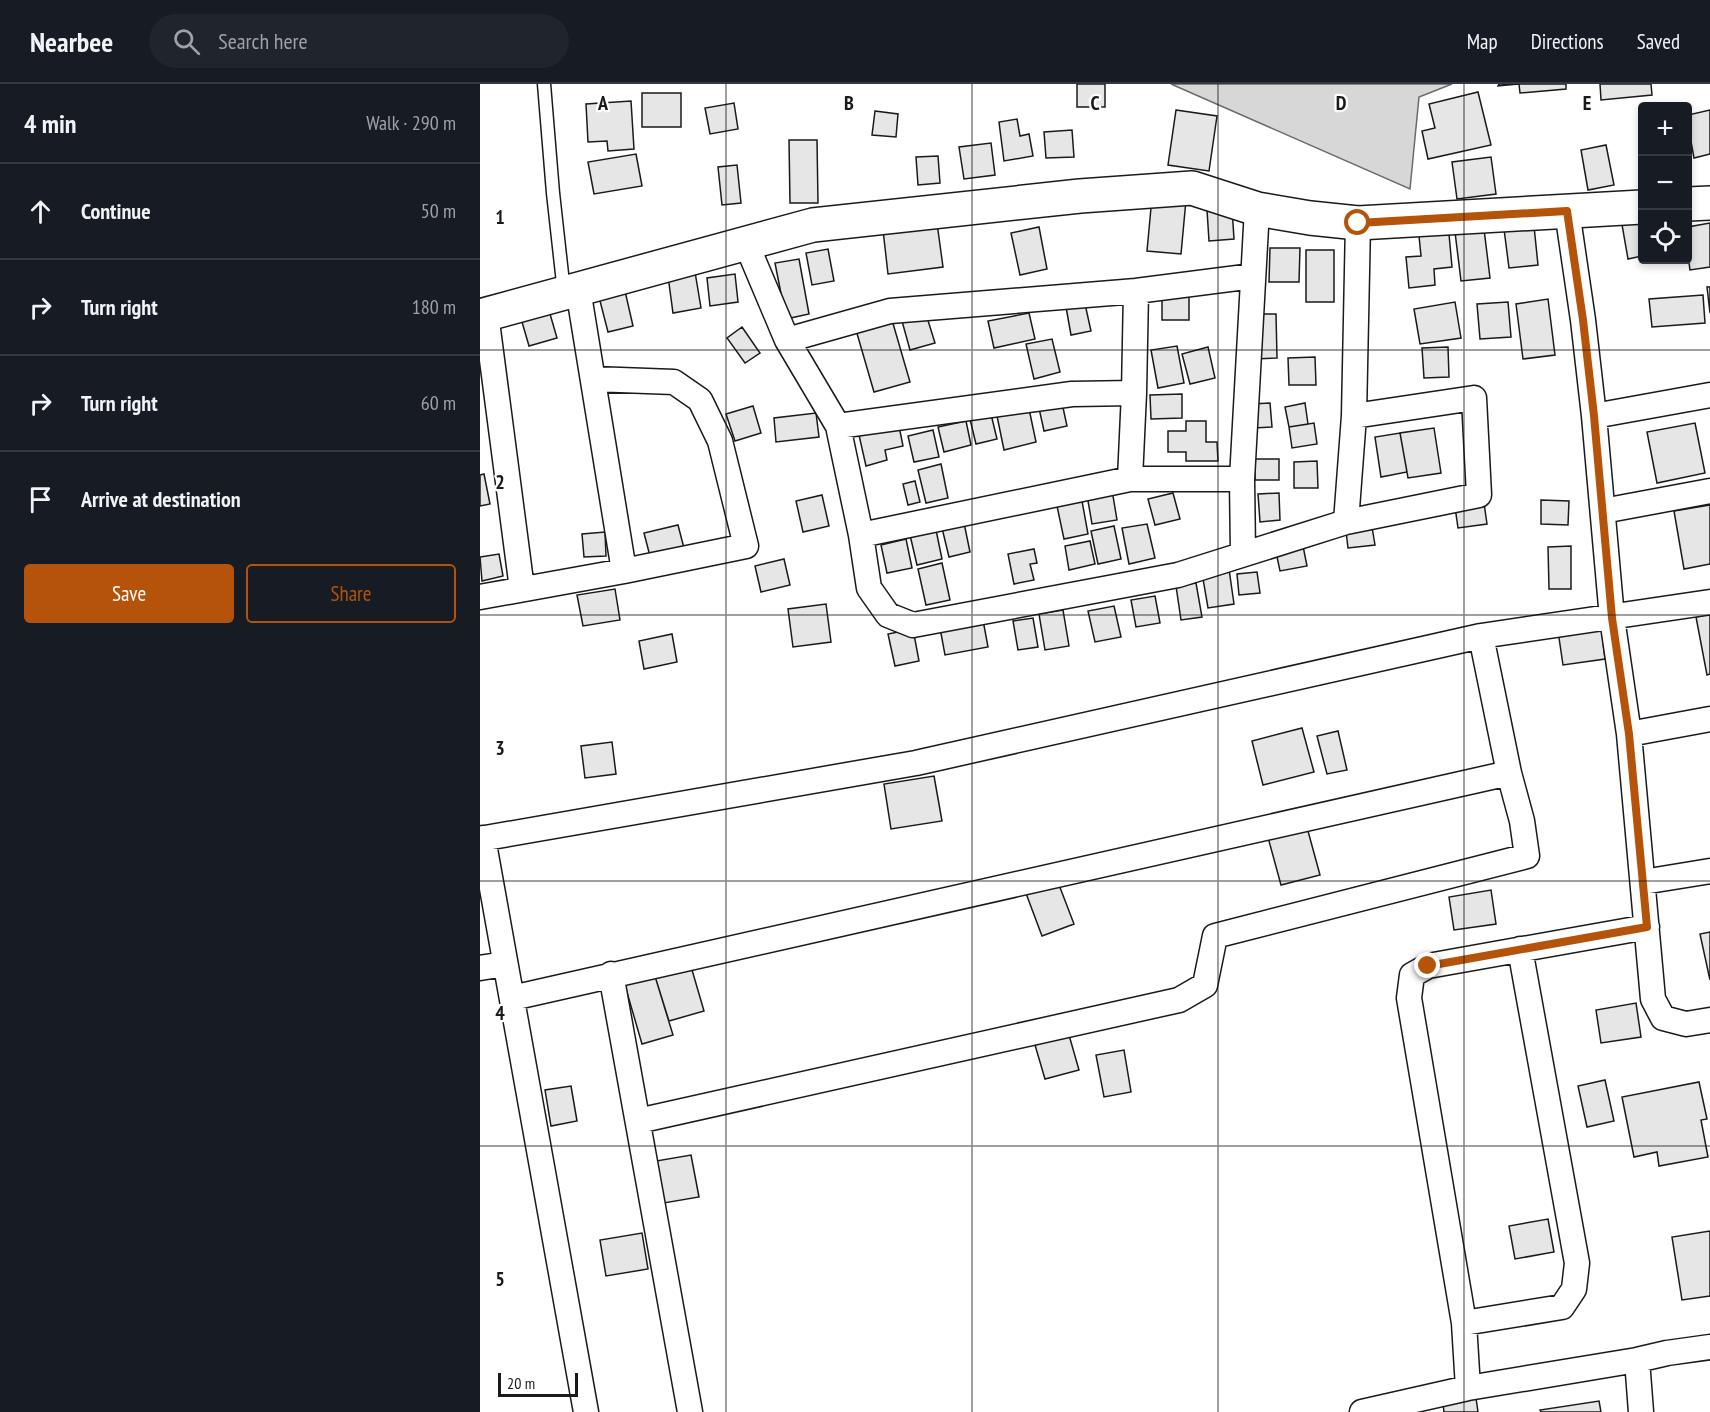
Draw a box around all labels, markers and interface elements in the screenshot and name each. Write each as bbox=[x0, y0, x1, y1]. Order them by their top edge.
search box bbox=[149, 14, 569, 68]
text: Nearbee bbox=[30, 23, 113, 60]
icon: search bbox=[170, 25, 203, 58]
text: Search here bbox=[218, 27, 308, 55]
text: Map bbox=[1467, 28, 1498, 55]
text: Directions bbox=[1531, 28, 1604, 55]
text: Saved bbox=[1637, 28, 1680, 55]
text: A bbox=[597, 90, 609, 116]
text: B bbox=[844, 90, 854, 116]
text: C bbox=[1090, 90, 1100, 116]
text: D bbox=[1336, 90, 1347, 116]
text: E bbox=[1583, 90, 1591, 116]
map controls bbox=[1638, 102, 1692, 264]
button: + bbox=[1638, 102, 1692, 156]
text: 4 min bbox=[24, 107, 77, 140]
text: Walk · 290 m bbox=[366, 110, 456, 136]
button: − bbox=[1638, 156, 1692, 210]
icon: ahead bbox=[24, 195, 57, 228]
text: Continue bbox=[81, 197, 151, 225]
text: 50 m bbox=[421, 198, 456, 224]
text: 1 bbox=[495, 204, 505, 230]
route start bbox=[1344, 209, 1370, 235]
button: locate bbox=[1638, 210, 1692, 264]
icon: right bbox=[24, 291, 57, 324]
text: Turn right bbox=[81, 293, 158, 321]
text: 180 m bbox=[412, 294, 456, 320]
icon: right bbox=[24, 387, 57, 420]
text: Turn right bbox=[81, 389, 158, 417]
text: 60 m bbox=[421, 390, 456, 416]
text: 2 bbox=[495, 469, 505, 495]
icon: arrive bbox=[24, 483, 57, 516]
text: Arrive at destination bbox=[81, 485, 241, 513]
button: Save bbox=[24, 564, 234, 623]
button: Share bbox=[246, 564, 456, 623]
text: 3 bbox=[495, 735, 505, 761]
route end bbox=[1414, 952, 1440, 978]
text: 4 bbox=[495, 1000, 505, 1026]
text: 5 bbox=[495, 1266, 505, 1292]
scale bar bbox=[498, 1370, 578, 1398]
text: 20 m bbox=[507, 1373, 535, 1393]

